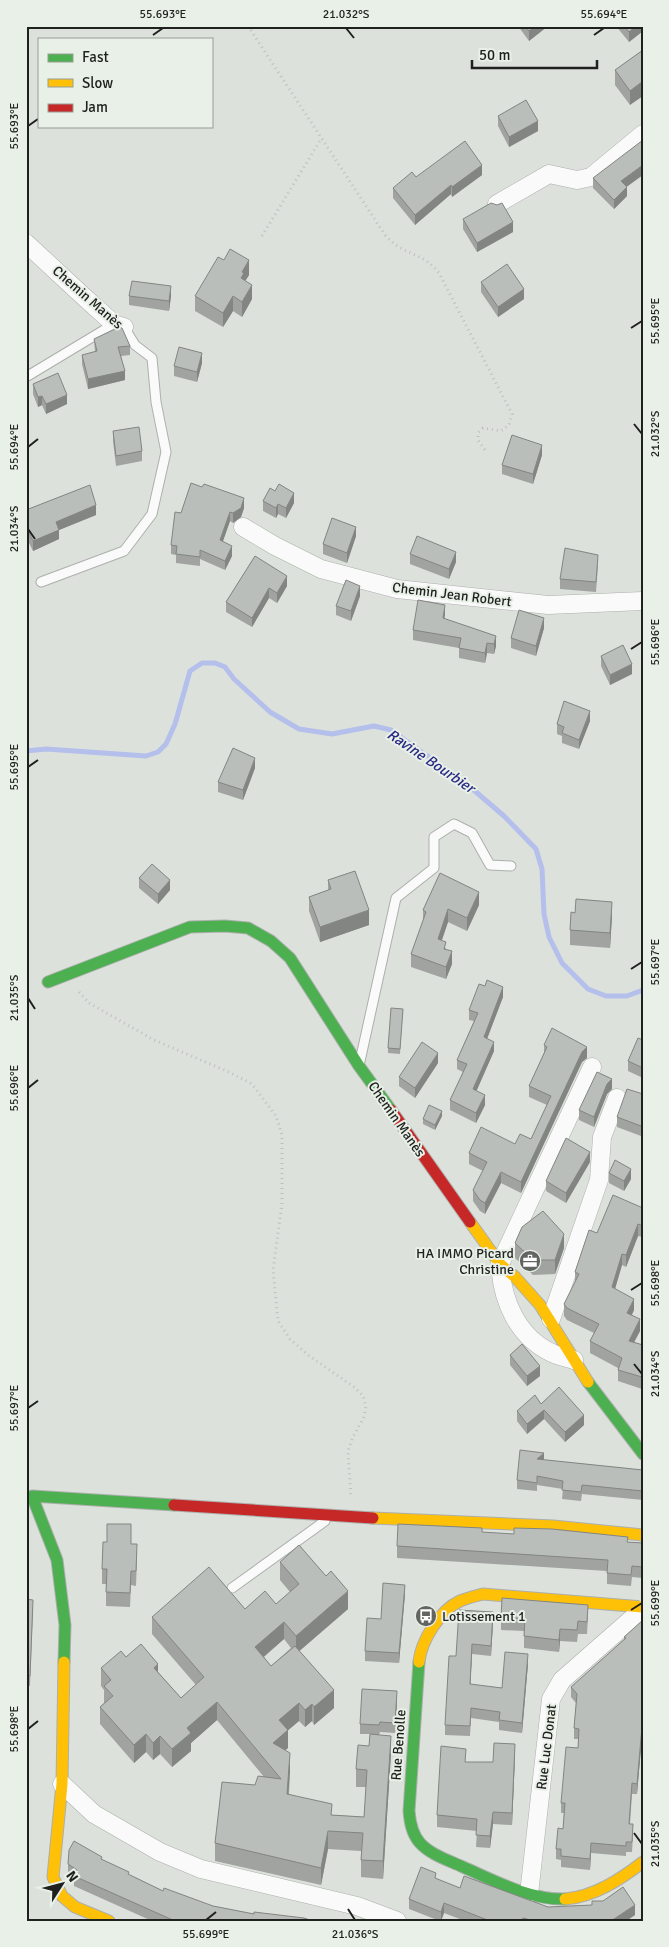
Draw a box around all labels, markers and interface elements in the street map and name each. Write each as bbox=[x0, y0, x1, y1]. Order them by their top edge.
text: 55.693°E bbox=[140, 7, 187, 22]
text: 21.032°S bbox=[323, 7, 370, 22]
text: 55.694°E bbox=[581, 7, 628, 22]
legend bbox=[38, 38, 212, 128]
scale bar bbox=[472, 38, 596, 70]
text: 50 m bbox=[479, 46, 510, 64]
text: Fast bbox=[82, 48, 109, 66]
text: Slow bbox=[82, 74, 113, 92]
text: Jam bbox=[82, 98, 108, 116]
text: 55.693°E bbox=[7, 102, 22, 149]
street label: Chemin Manès bbox=[49, 262, 126, 333]
text: 55.695°E bbox=[648, 297, 663, 344]
text: 21.032°S bbox=[648, 410, 663, 457]
text: 55.694°E bbox=[7, 423, 22, 470]
text: 21.034°S bbox=[7, 505, 22, 552]
street label: Chemin Jean Robert bbox=[391, 579, 513, 610]
text: 55.696°E bbox=[648, 618, 663, 665]
water label: Ravine Bourbier bbox=[384, 725, 480, 798]
text: 55.695°E bbox=[7, 743, 22, 790]
text: 55.697°E bbox=[648, 938, 663, 985]
text: 21.035°S bbox=[7, 974, 22, 1021]
text: 55.696°E bbox=[7, 1064, 22, 1111]
street label: Chemin Manès bbox=[364, 1078, 429, 1160]
place label: HA IMMO Picard Christine bbox=[416, 1245, 514, 1278]
office icon: HA IMMO Picard Christine bbox=[518, 1249, 542, 1273]
text: 55.698°E bbox=[648, 1259, 663, 1306]
text: 21.034°S bbox=[648, 1350, 663, 1397]
text: 55.697°E bbox=[7, 1384, 22, 1431]
text: 55.699°E bbox=[648, 1579, 663, 1626]
bus stop icon: Lotissement 1 bbox=[414, 1604, 438, 1628]
place label: Lotissement 1 bbox=[442, 1608, 526, 1625]
street label: Rue Luc Donat bbox=[533, 1703, 560, 1791]
text: 55.698°E bbox=[7, 1705, 22, 1752]
street label: Rue Benolle bbox=[388, 1709, 409, 1781]
text: 21.035°S bbox=[648, 1820, 663, 1867]
north arrow bbox=[38, 1860, 88, 1910]
text: N bbox=[62, 1868, 82, 1886]
text: 55.699°E bbox=[183, 1927, 230, 1942]
text: 21.036°S bbox=[332, 1927, 379, 1942]

